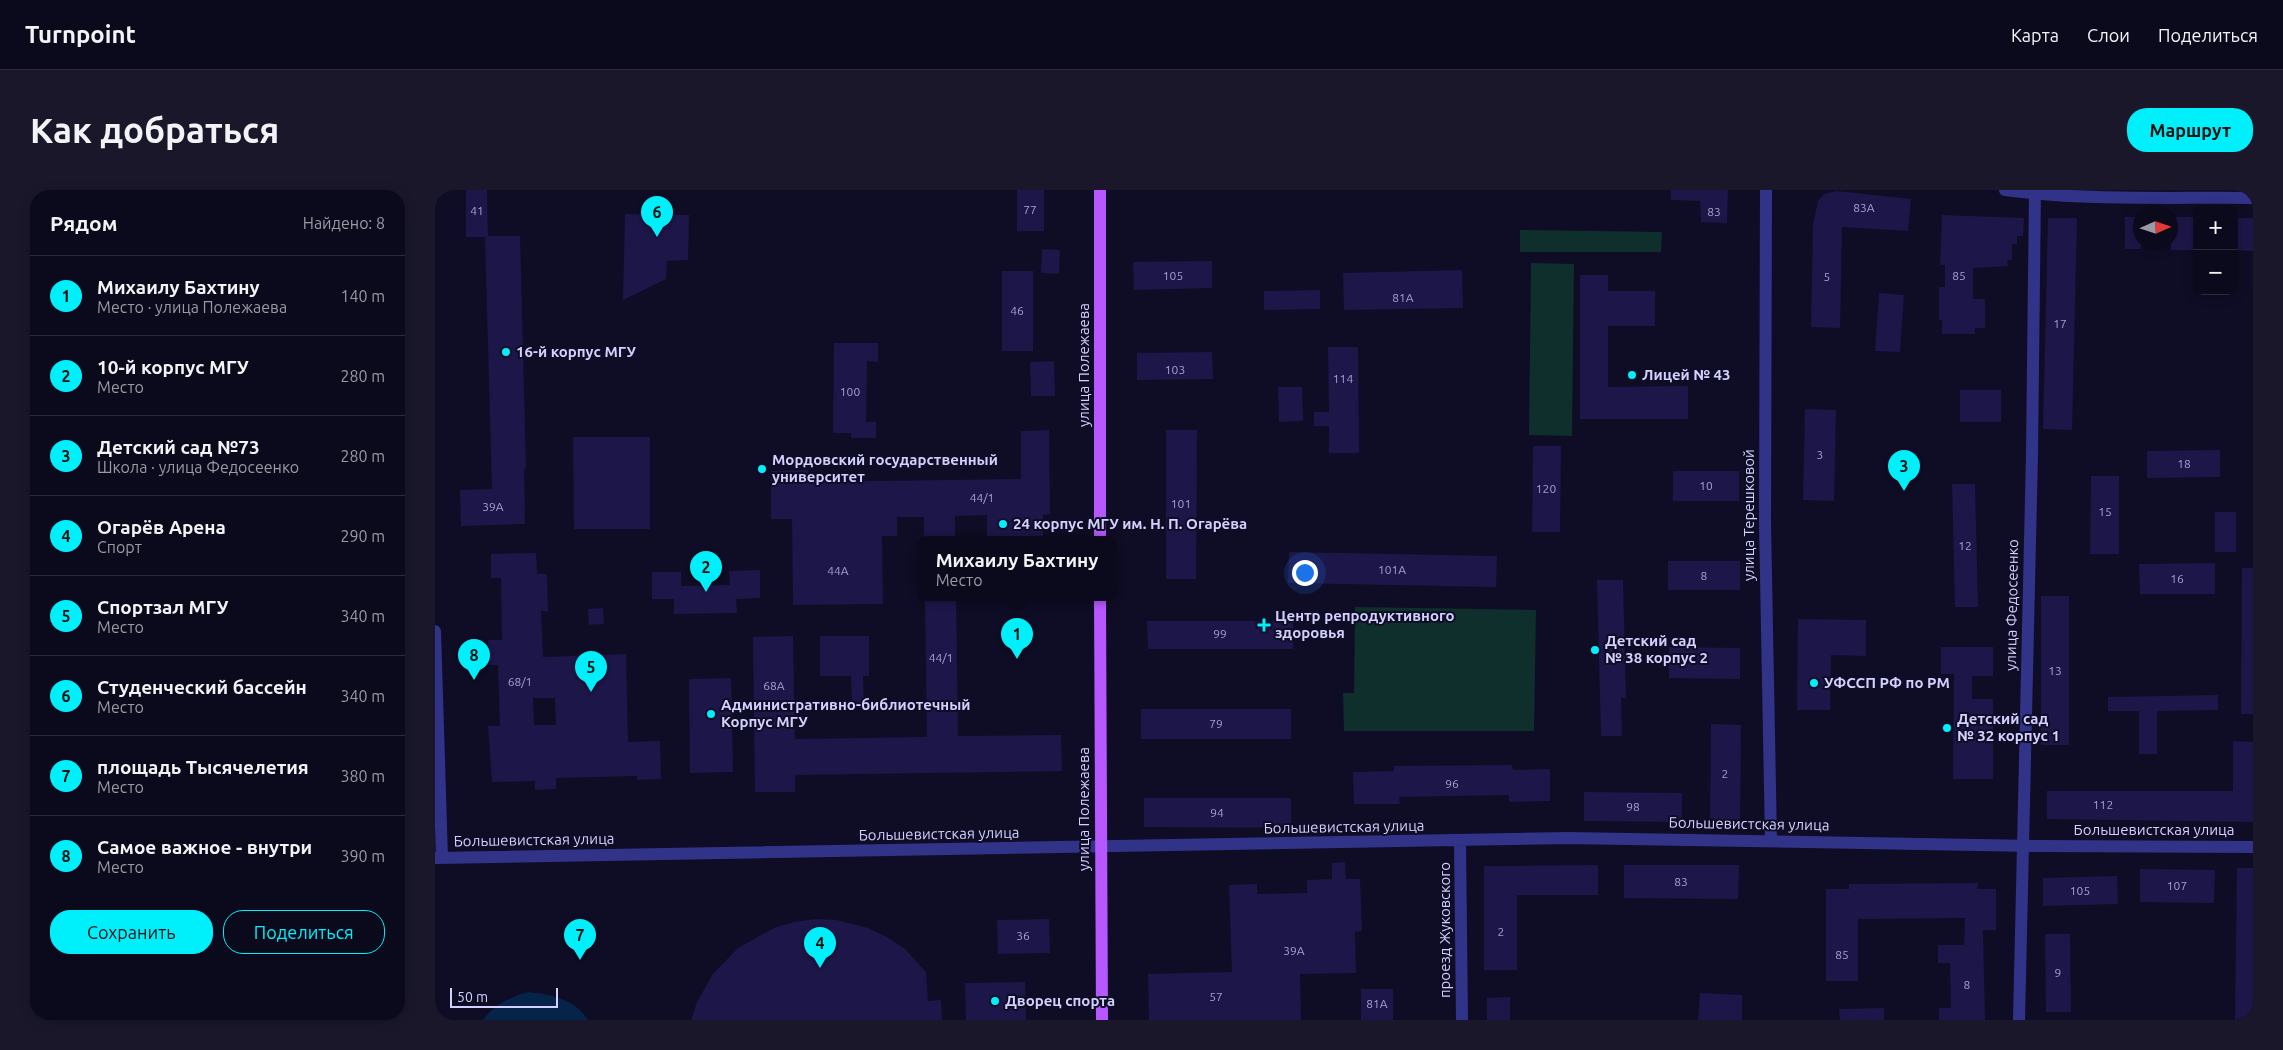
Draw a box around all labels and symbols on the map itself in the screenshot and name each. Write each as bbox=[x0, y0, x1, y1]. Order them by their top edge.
pin: 6 bbox=[641, 196, 673, 237]
house number: 83А bbox=[1853, 201, 1875, 214]
house number: 77 bbox=[1023, 203, 1037, 216]
house number: 41 bbox=[470, 204, 484, 217]
house number: 83 bbox=[1707, 205, 1721, 218]
north arrow bbox=[2133, 205, 2178, 250]
house number: 105 bbox=[1163, 269, 1183, 282]
house number: 85 bbox=[1952, 269, 1966, 282]
house number: 5 bbox=[1824, 270, 1830, 283]
house number: 81А bbox=[1392, 291, 1414, 304]
street label: улица Полежаева bbox=[1075, 303, 1092, 427]
house number: 46 bbox=[1010, 304, 1024, 317]
house number: 17 bbox=[2053, 317, 2067, 330]
place label: 16-й корпус МГУ bbox=[516, 343, 636, 360]
marker: 16-й корпус МГУ bbox=[500, 346, 512, 358]
house number: 103 bbox=[1165, 363, 1185, 376]
place label: Лицей № 43 bbox=[1642, 366, 1731, 383]
marker: Лицей № 43 bbox=[1626, 369, 1638, 381]
house number: 114 bbox=[1333, 372, 1353, 385]
house number: 100 bbox=[840, 385, 860, 398]
house number: 3 bbox=[1817, 448, 1823, 461]
street label: улица Терешковой bbox=[1740, 449, 1757, 581]
pin: 3 bbox=[1888, 450, 1920, 491]
place label: Мордовский государственный университет bbox=[772, 451, 998, 485]
house number: 18 bbox=[2177, 457, 2191, 470]
marker: Мордовский государственный университет bbox=[756, 463, 768, 475]
house number: 10 bbox=[1699, 479, 1713, 492]
house number: 120 bbox=[1536, 482, 1556, 495]
house number: 44/1 bbox=[970, 491, 994, 504]
house number: 101 bbox=[1171, 497, 1191, 510]
house number: 39А bbox=[482, 500, 504, 513]
house number: 15 bbox=[2098, 505, 2112, 518]
place label: 24 корпус МГУ им. Н. П. Огарёва bbox=[1013, 515, 1247, 532]
marker: 24 корпус МГУ им. Н. П. Огарёва bbox=[997, 518, 1009, 530]
house number: 12 bbox=[1958, 539, 1972, 552]
street label: улица Федосеенко bbox=[2002, 539, 2021, 671]
pin: 2 bbox=[690, 551, 722, 592]
your location bbox=[1292, 560, 1318, 586]
house number: 101А bbox=[1378, 563, 1406, 576]
house number: 44А bbox=[827, 564, 849, 577]
house number: 8 bbox=[1701, 569, 1708, 582]
house number: 16 bbox=[2170, 572, 2184, 585]
place label: Центр репродуктивного здоровья bbox=[1275, 607, 1455, 641]
pin: 1 bbox=[1001, 618, 1033, 659]
marker: Центр репродуктивного здоровья bbox=[1257, 618, 1271, 632]
house number: 99 bbox=[1213, 627, 1227, 640]
place label: Детский сад № 38 корпус 2 bbox=[1605, 632, 1708, 666]
pin: 8 bbox=[458, 639, 490, 680]
marker: Детский сад № 38 корпус 2 bbox=[1589, 644, 1601, 656]
pin: 5 bbox=[575, 651, 607, 692]
house number: 44/1 bbox=[929, 651, 953, 664]
house number: 13 bbox=[2048, 664, 2062, 677]
place label: УФССП РФ по РМ bbox=[1824, 674, 1950, 691]
house number: 68/1 bbox=[508, 675, 532, 688]
marker: УФССП РФ по РМ bbox=[1808, 677, 1820, 689]
house number: 68А bbox=[763, 679, 785, 692]
place label: Административно-библиотечный Корпус МГУ bbox=[721, 696, 970, 730]
marker: Административно-библиотечный Корпус МГУ bbox=[705, 708, 717, 720]
place label: Детский сад № 32 корпус 1 bbox=[1957, 710, 2060, 744]
house number: 79 bbox=[1209, 717, 1223, 730]
marker: Детский сад № 32 корпус 1 bbox=[1941, 722, 1953, 734]
street label: улица Полежаева bbox=[1075, 747, 1092, 871]
house number: 2 bbox=[1722, 767, 1728, 780]
house number: 96 bbox=[1445, 777, 1459, 790]
house number: 112 bbox=[2093, 798, 2113, 811]
house number: 98 bbox=[1626, 800, 1640, 813]
house number: 94 bbox=[1210, 806, 1224, 819]
street label: Большевистская улица bbox=[1668, 814, 1830, 833]
street label: Большевистская улица bbox=[1263, 817, 1425, 836]
street label: Большевистская улица bbox=[2074, 821, 2234, 838]
street label: Большевистская улица bbox=[858, 824, 1020, 843]
street label: Большевистская улица bbox=[453, 830, 615, 849]
street label: проезд Жуковского bbox=[1436, 862, 1453, 998]
house number: 83 bbox=[1674, 875, 1688, 888]
house number: 107 bbox=[2167, 879, 2187, 892]
house number: 105 bbox=[2070, 884, 2090, 897]
pin: 7 bbox=[564, 919, 596, 960]
house number: 2 bbox=[1498, 925, 1504, 938]
pin: 4 bbox=[804, 927, 836, 968]
house number: 36 bbox=[1016, 929, 1030, 942]
house number: 39А bbox=[1283, 944, 1305, 957]
house number: 85 bbox=[1835, 948, 1849, 961]
house number: 9 bbox=[2055, 966, 2061, 979]
house number: 8 bbox=[1964, 978, 1971, 991]
scale bar bbox=[450, 985, 557, 1008]
house number: 57 bbox=[1209, 990, 1223, 1003]
place label: Дворец cпорта bbox=[1005, 992, 1115, 1009]
marker: Дворец cпорта bbox=[989, 995, 1001, 1007]
house number: 81А bbox=[1366, 997, 1388, 1010]

